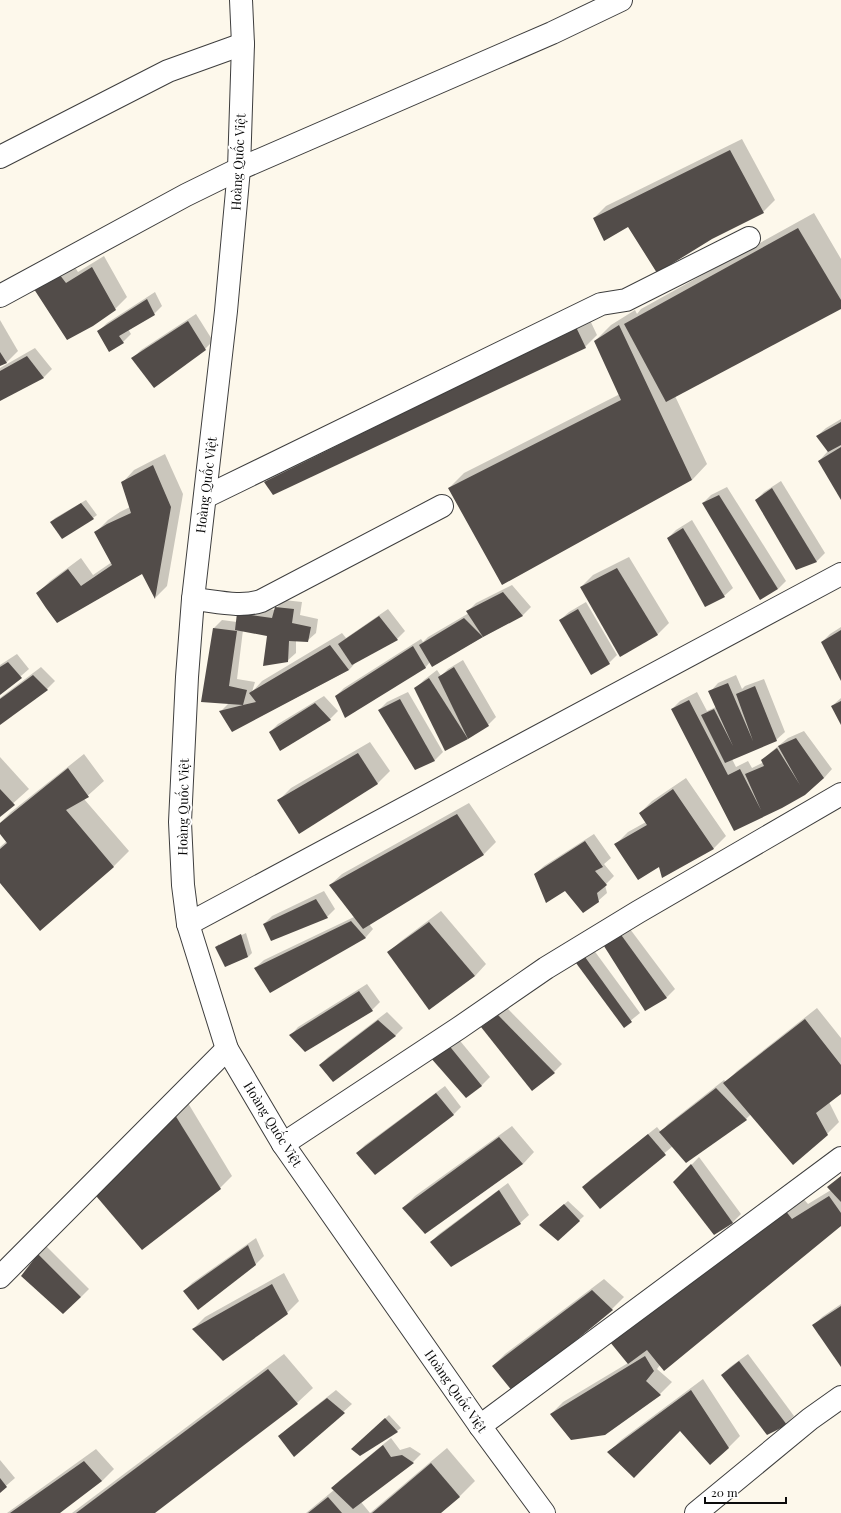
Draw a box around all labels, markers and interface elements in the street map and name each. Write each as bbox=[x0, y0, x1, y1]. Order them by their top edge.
street label: Hoàng Quốc Việt bbox=[225, 113, 249, 211]
street label: Hoàng Quốc Việt bbox=[190, 435, 220, 534]
street label: Hoàng Quốc Việt bbox=[172, 758, 192, 856]
street label: Hoàng Quốc Việt bbox=[240, 1077, 307, 1170]
street label: Hoàng Quốc Việt bbox=[422, 1345, 492, 1436]
scale bar bbox=[705, 1479, 786, 1505]
text: 20 m bbox=[711, 1484, 738, 1500]

